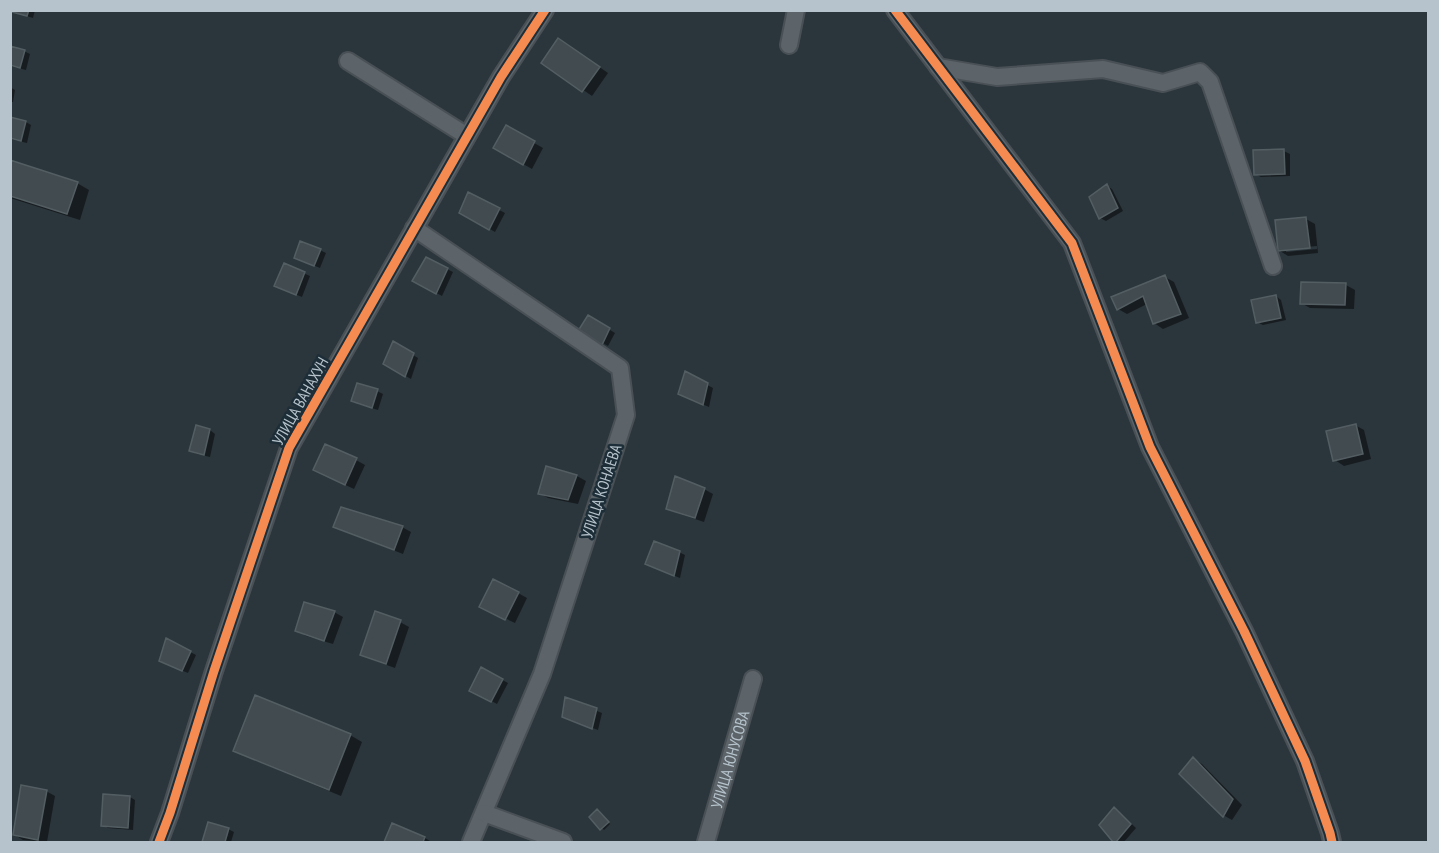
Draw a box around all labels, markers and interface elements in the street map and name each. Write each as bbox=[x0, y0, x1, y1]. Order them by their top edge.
street label: УЛИЦА ВАНАХУН bbox=[268, 353, 332, 449]
street label: УЛИЦА КОНАЕВА bbox=[576, 441, 626, 540]
street label: УЛИЦА ЮНУСОВА bbox=[706, 708, 754, 811]

